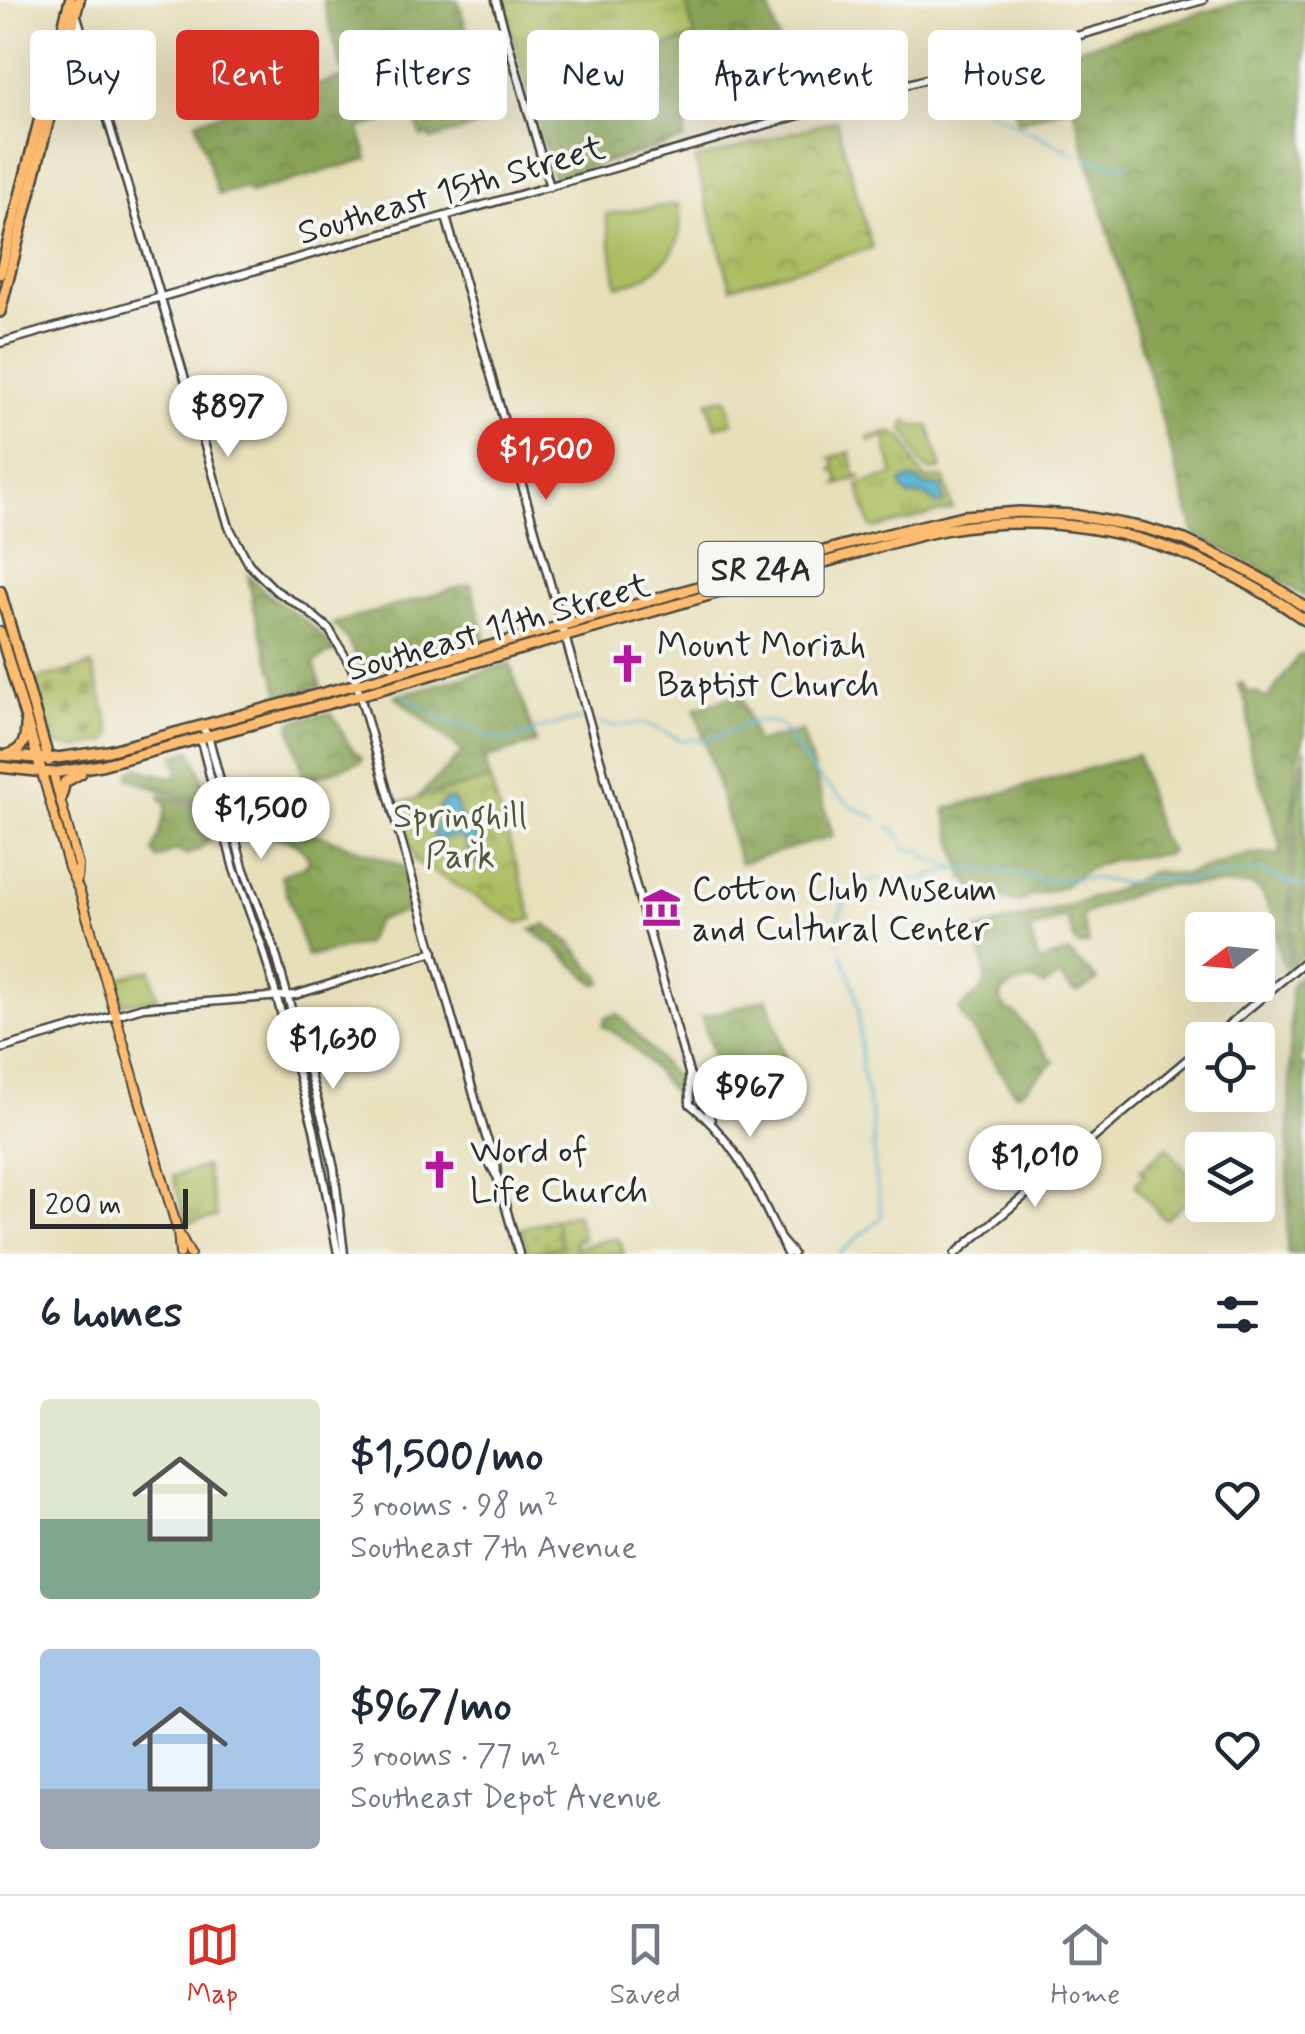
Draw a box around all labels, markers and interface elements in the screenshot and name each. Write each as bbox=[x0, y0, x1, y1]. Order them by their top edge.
chip: Buy bbox=[30, 30, 156, 120]
chip: Rent bbox=[176, 30, 319, 120]
chip: Filters bbox=[339, 30, 507, 120]
chip: New bbox=[527, 30, 659, 120]
chip: Apartment bbox=[679, 30, 908, 120]
chip: House bbox=[928, 30, 1081, 120]
street label: Southeast 15th Street bbox=[293, 125, 611, 257]
pin: $897 bbox=[169, 375, 287, 460]
text: $897 bbox=[191, 386, 265, 428]
pin: $1,500 bbox=[465, 418, 627, 503]
text: $1,500 bbox=[499, 429, 593, 471]
road number: SR 24A bbox=[698, 542, 824, 596]
street label: Southeast 11th Street bbox=[341, 562, 656, 693]
place label: Mount Moriah Baptist Church bbox=[657, 623, 879, 709]
church icon: Mount Moriah Baptist Church bbox=[606, 643, 648, 685]
pin: $1,500 bbox=[180, 777, 342, 862]
text: $1,500 bbox=[214, 788, 308, 830]
park label: Springhill Park bbox=[393, 794, 527, 880]
place label: Cotton Club Museum and Cultural Center bbox=[692, 867, 997, 953]
museum icon: Cotton Club Museum and Cultural Center bbox=[641, 887, 683, 929]
north arrow bbox=[1185, 912, 1275, 1002]
map controls bbox=[1185, 912, 1275, 1222]
pin: $1,630 bbox=[252, 1007, 414, 1092]
text: $1,630 bbox=[289, 1018, 377, 1060]
button: locate bbox=[1185, 1022, 1275, 1112]
pin: $967 bbox=[691, 1055, 809, 1140]
text: $967 bbox=[715, 1066, 785, 1108]
pin: $1,010 bbox=[954, 1125, 1116, 1210]
place label: Word of Life Church bbox=[470, 1129, 648, 1215]
button: layers bbox=[1185, 1132, 1275, 1222]
text: $1,010 bbox=[991, 1136, 1079, 1178]
church icon: Word of Life Church bbox=[419, 1149, 461, 1191]
scale bar bbox=[30, 1184, 188, 1228]
text: 200 m bbox=[45, 1188, 121, 1225]
text: 6 homes bbox=[40, 1287, 183, 1342]
icon: filters bbox=[1210, 1287, 1265, 1342]
text: $1,500/mo bbox=[350, 1430, 543, 1485]
icon: home bbox=[120, 1439, 240, 1559]
icon: heart bbox=[1210, 1472, 1265, 1527]
text: 3 rooms · 98 m² bbox=[350, 1485, 558, 1527]
text: Southeast 7th Avenue bbox=[350, 1527, 637, 1569]
text: $967/mo bbox=[350, 1680, 512, 1735]
icon: home bbox=[120, 1689, 240, 1809]
icon: heart bbox=[1210, 1722, 1265, 1777]
text: 3 rooms · 77 m² bbox=[350, 1735, 561, 1777]
text: Southeast Depot Avenue bbox=[350, 1777, 661, 1819]
tab: Map bbox=[185, 1917, 240, 2014]
tab: Saved bbox=[610, 1917, 681, 2014]
tab: Home bbox=[1050, 1917, 1120, 2014]

